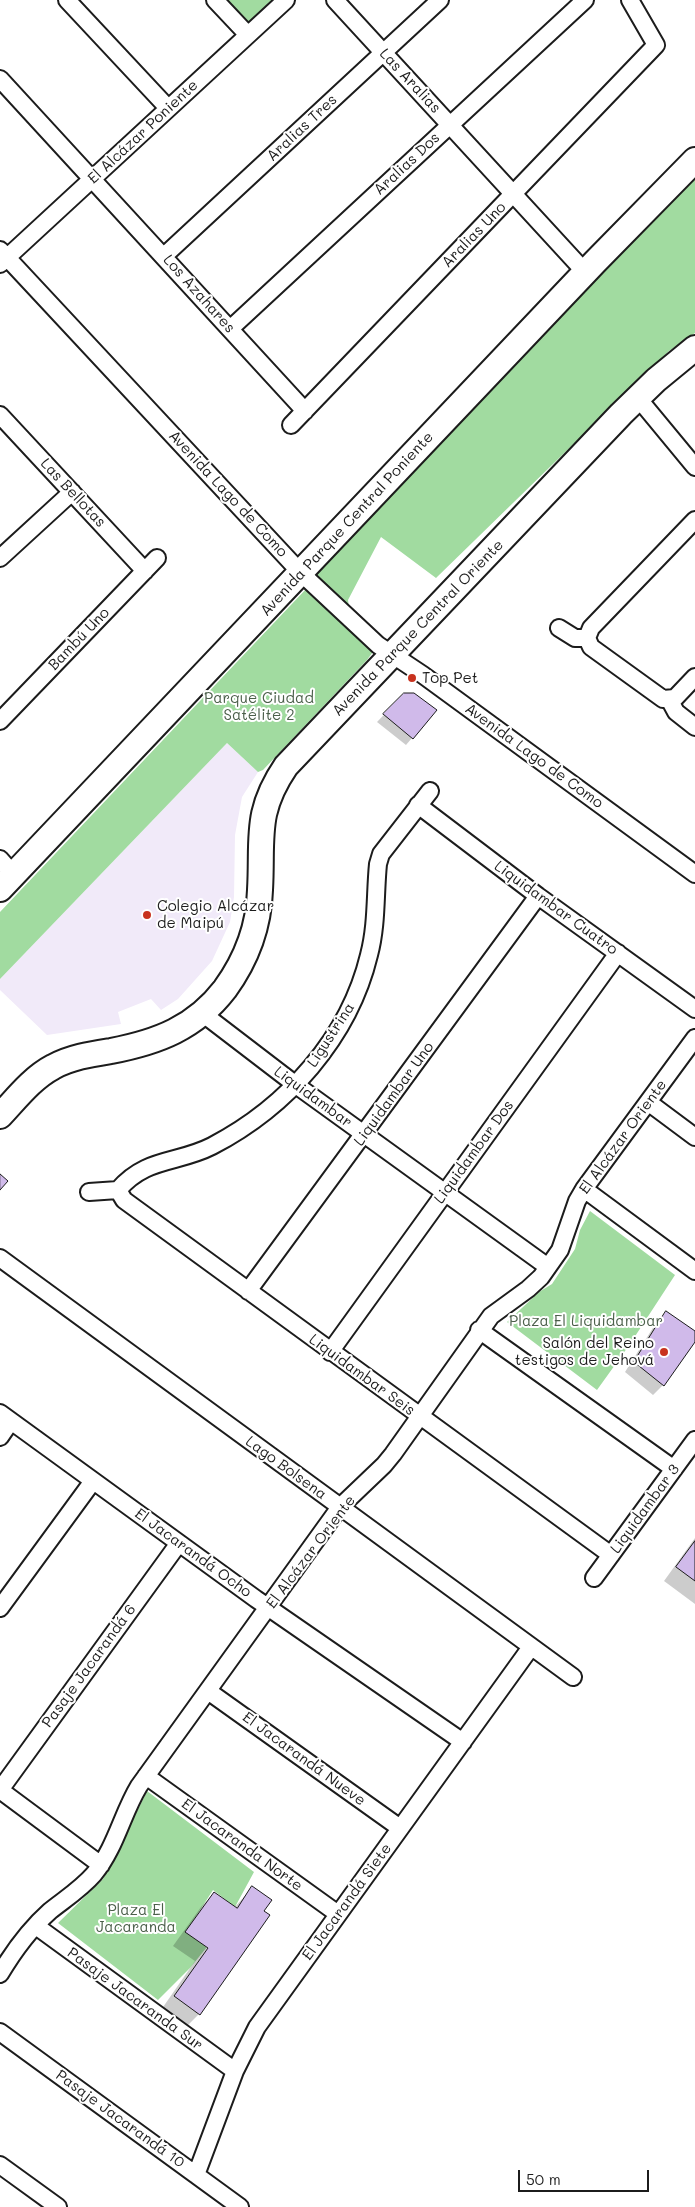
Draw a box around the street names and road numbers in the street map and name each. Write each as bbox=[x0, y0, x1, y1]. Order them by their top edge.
street label: Las Aralias bbox=[376, 45, 444, 117]
street label: El Alcázar Poniente bbox=[84, 76, 202, 188]
street label: Aralias Tres bbox=[263, 91, 341, 165]
street label: Aralias Dos bbox=[370, 129, 444, 199]
street label: Aralias Uno bbox=[438, 198, 510, 272]
street label: Los Azahares bbox=[159, 251, 239, 337]
street label: Avenida Lago de Como bbox=[165, 427, 291, 561]
street label: Avenida Parque Central Poniente bbox=[257, 428, 437, 620]
street label: Las Bellotas bbox=[37, 455, 109, 531]
street label: Avenida Parque Central Oriente bbox=[329, 536, 507, 720]
street label: Bambú Uno bbox=[45, 604, 113, 674]
street label: Avenida Lago de Como bbox=[461, 700, 607, 812]
street label: Liquidambar Cuatro bbox=[491, 857, 621, 959]
street label: Ligustrina bbox=[304, 999, 358, 1071]
street label: Liquidambar Uno bbox=[350, 1038, 438, 1150]
street label: Liquidambar bbox=[270, 1063, 356, 1131]
street label: El Alcázar Oriente bbox=[575, 1076, 671, 1198]
street label: Liquidambar Dos bbox=[430, 1097, 518, 1207]
street label: Liquidambar Seis bbox=[306, 1331, 418, 1419]
street label: Lago Bolsena bbox=[242, 1433, 330, 1503]
street label: Liquidambar 3 bbox=[607, 1461, 683, 1557]
street label: El Alcázar Oriente bbox=[263, 1492, 359, 1612]
street label: El Jacarandá Ocho bbox=[131, 1505, 255, 1601]
street label: Pasaje Jacarandá 6 bbox=[38, 1601, 140, 1731]
street label: El Jacarandá Nueve bbox=[239, 1708, 369, 1810]
street label: El Jacaranda Norte bbox=[178, 1795, 306, 1895]
street label: El Jacarandá Siete bbox=[299, 1840, 395, 1964]
street label: Pasaje Jacaranda Sur bbox=[64, 1944, 206, 2054]
street label: Pasaje Jacarandá 10 bbox=[52, 2066, 188, 2172]

